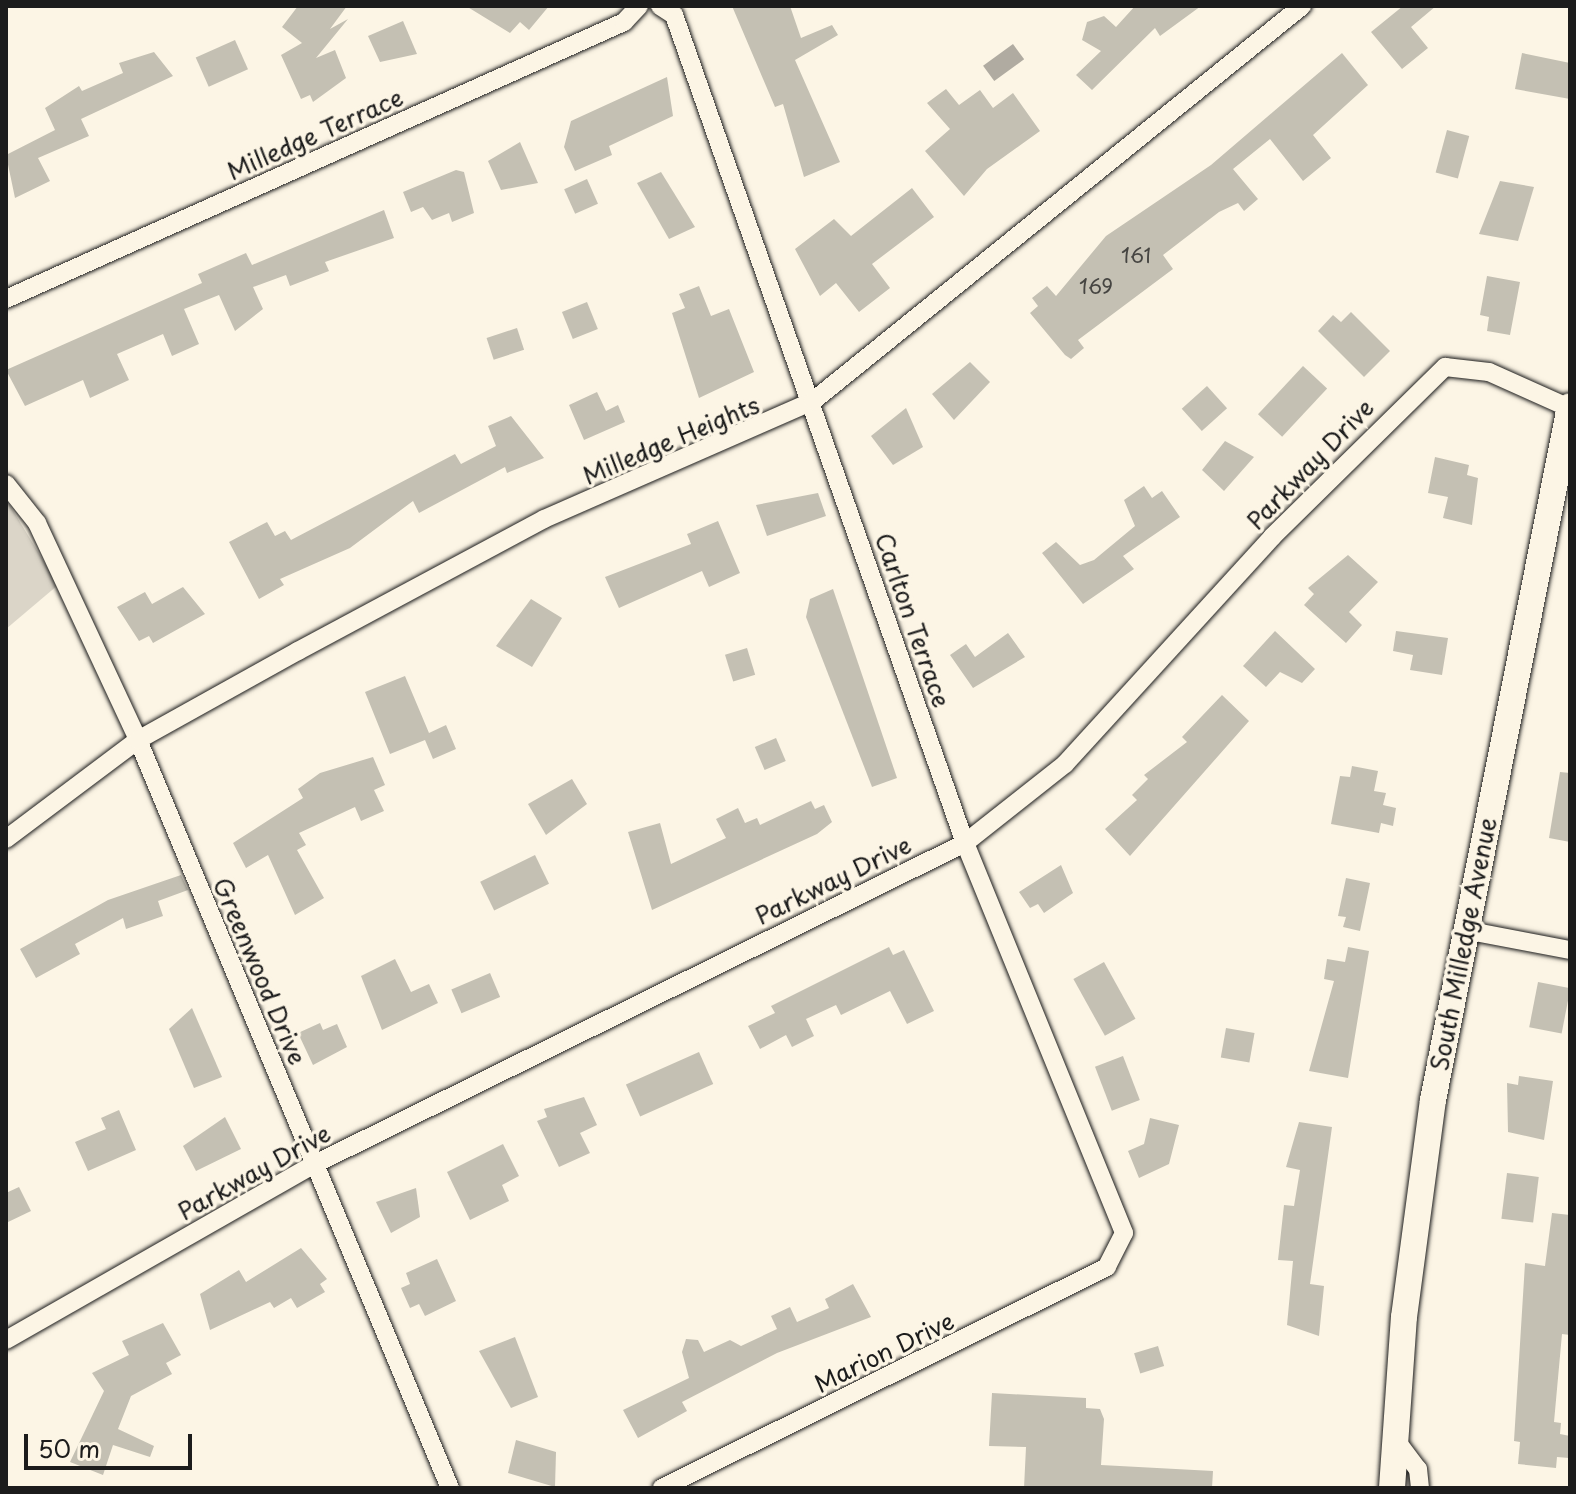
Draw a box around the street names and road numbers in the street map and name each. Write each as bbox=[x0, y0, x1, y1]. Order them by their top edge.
street label: Milledge Terrace bbox=[222, 82, 408, 186]
street label: Milledge Heights bbox=[578, 390, 764, 490]
street label: Parkway Drive bbox=[1240, 392, 1380, 536]
street label: Carlton Terrace bbox=[870, 529, 956, 711]
street label: South Milledge Avenue bbox=[1424, 814, 1502, 1074]
street label: Parkway Drive bbox=[750, 830, 916, 930]
street label: Greenwood Drive bbox=[207, 873, 313, 1069]
street label: Parkway Drive bbox=[172, 1118, 336, 1226]
street label: Marion Drive bbox=[809, 1306, 959, 1398]

